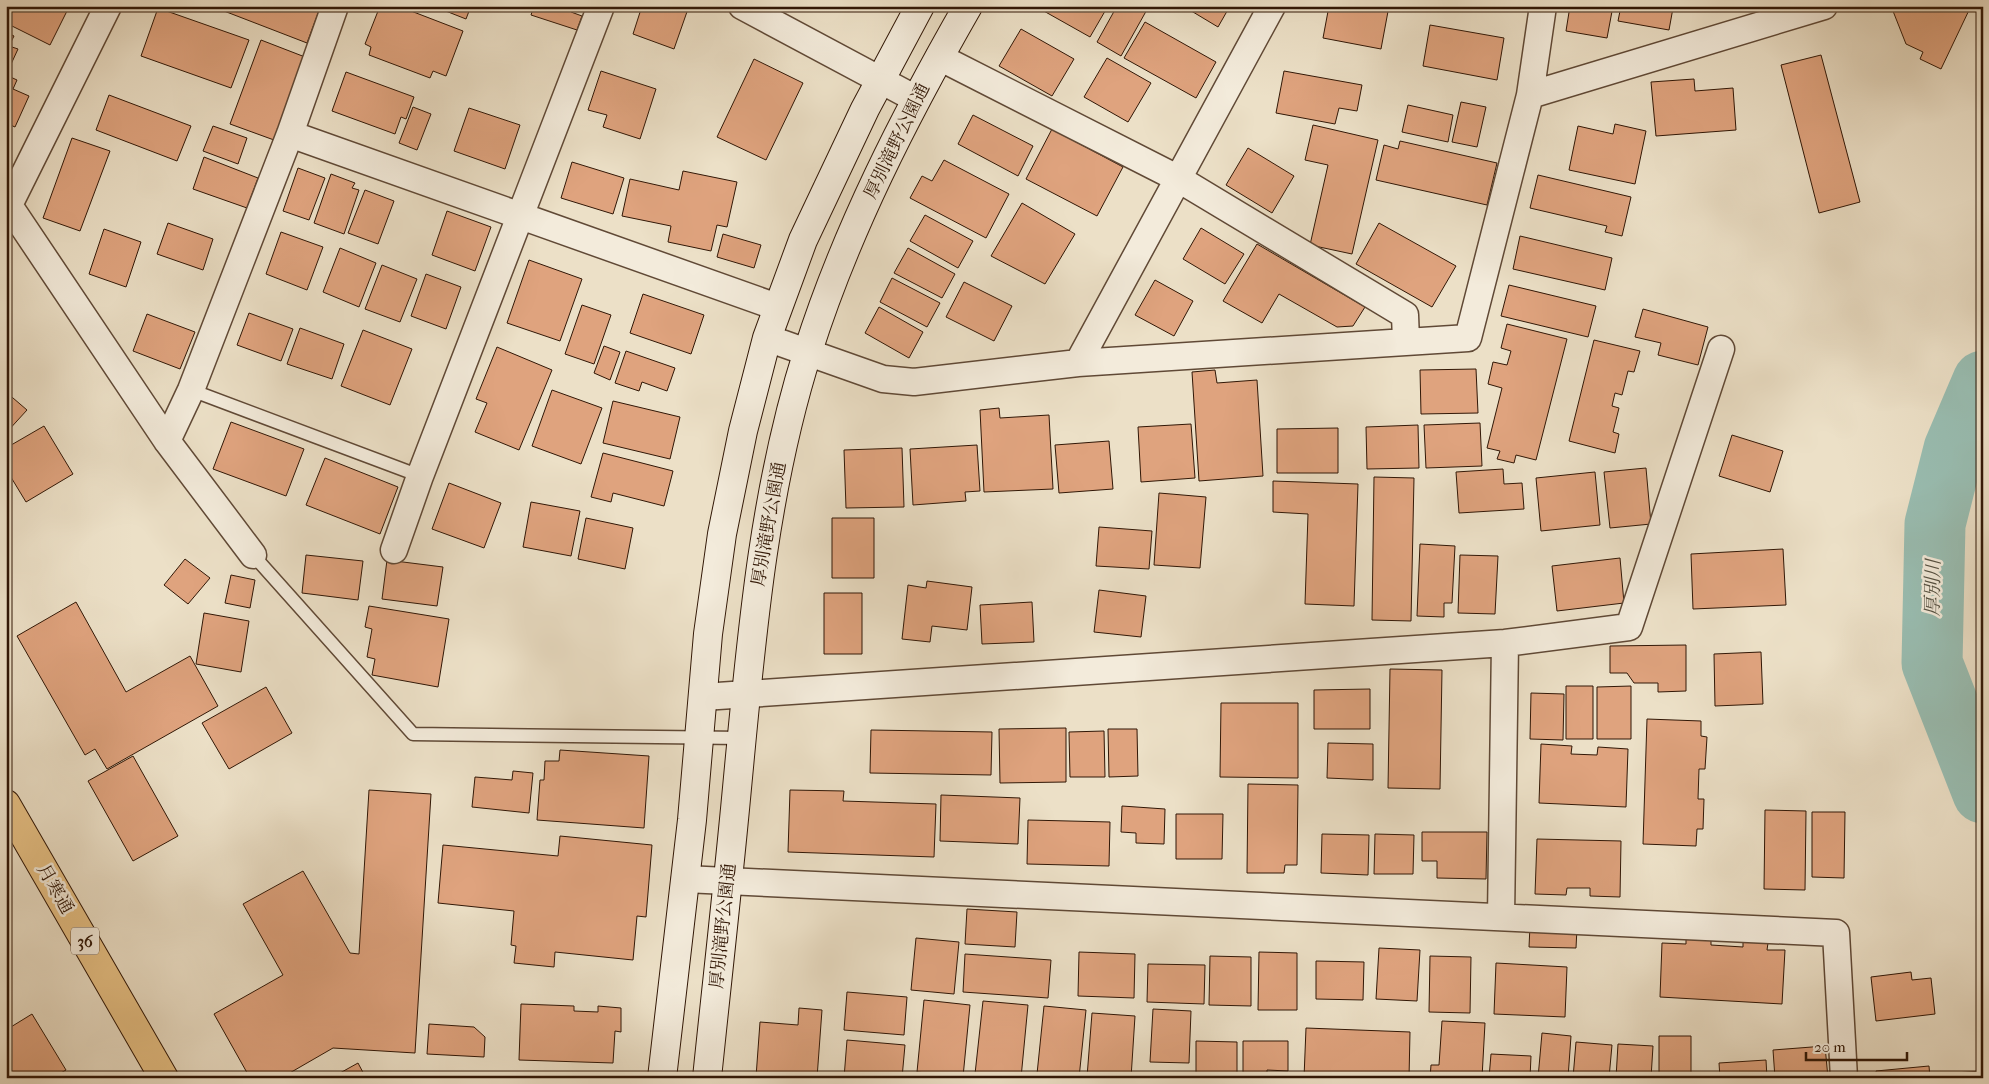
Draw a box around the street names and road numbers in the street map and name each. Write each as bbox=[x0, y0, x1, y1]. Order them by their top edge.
street label: 厚別滝野公園通 bbox=[860, 80, 934, 202]
street label: 厚別滝野公園通 bbox=[748, 460, 790, 588]
street label: 月寒通 bbox=[32, 860, 78, 918]
street label: 厚別滝野公園通 bbox=[706, 862, 740, 990]
road number: 36 bbox=[71, 928, 99, 954]

